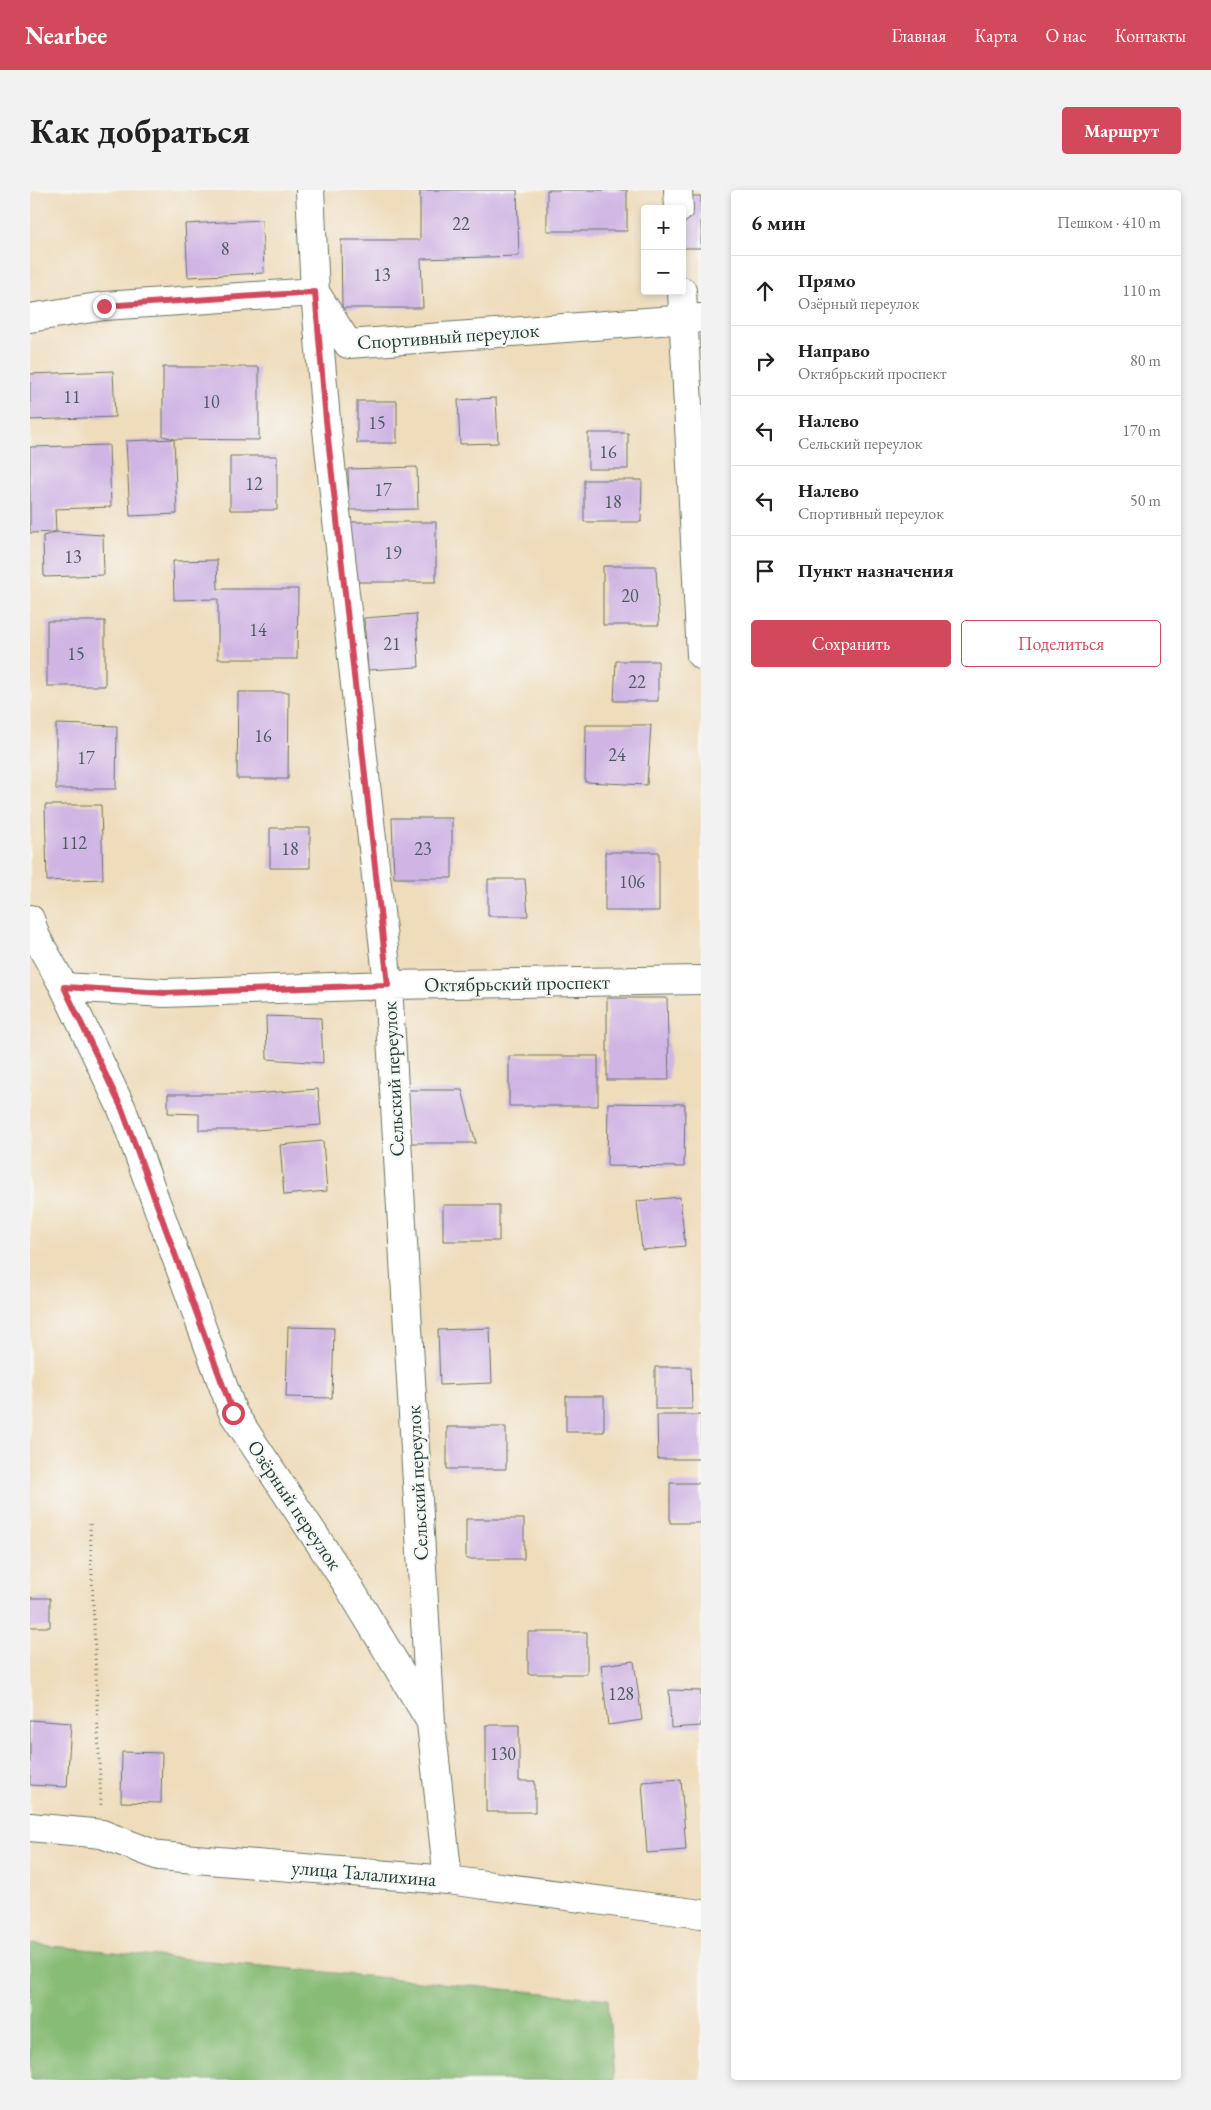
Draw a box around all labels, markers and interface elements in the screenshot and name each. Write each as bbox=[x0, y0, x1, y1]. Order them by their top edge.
text: Nearbee bbox=[25, 20, 107, 51]
text: Главная bbox=[892, 24, 946, 47]
text: Карта bbox=[974, 24, 1017, 47]
text: О нас bbox=[1045, 24, 1087, 47]
text: Контакты bbox=[1115, 24, 1186, 47]
button: Маршрут bbox=[1062, 107, 1181, 154]
text: Как добраться bbox=[30, 108, 250, 153]
map controls bbox=[641, 205, 686, 295]
button: + bbox=[641, 205, 686, 250]
text: 6 мин bbox=[751, 209, 806, 236]
house number: 22 bbox=[452, 212, 470, 235]
text: Пешком · 410 m bbox=[1057, 212, 1161, 233]
house number: 8 bbox=[221, 237, 229, 260]
button: − bbox=[641, 250, 686, 295]
house number: 13 bbox=[373, 263, 391, 286]
text: Прямо bbox=[798, 268, 856, 293]
icon: ahead bbox=[751, 277, 779, 305]
text: 110 m bbox=[1122, 280, 1161, 301]
text: Озёрный переулок bbox=[798, 293, 919, 314]
route end bbox=[93, 295, 116, 318]
street label: Спортивный переулок bbox=[356, 317, 540, 355]
text: Направо bbox=[798, 338, 870, 363]
icon: right bbox=[751, 347, 779, 375]
text: 80 m bbox=[1130, 350, 1161, 371]
text: Октябрьский проспект bbox=[798, 363, 947, 384]
house number: 11 bbox=[63, 385, 81, 408]
house number: 10 bbox=[202, 390, 220, 413]
text: Налево bbox=[798, 408, 859, 433]
house number: 15 bbox=[368, 411, 386, 434]
icon: left bbox=[751, 417, 779, 445]
text: 170 m bbox=[1122, 420, 1161, 441]
text: Сельский переулок bbox=[798, 433, 922, 454]
house number: 16 bbox=[599, 440, 617, 463]
house number: 12 bbox=[245, 472, 263, 495]
house number: 17 bbox=[374, 478, 392, 501]
text: Налево bbox=[798, 478, 859, 503]
icon: left bbox=[751, 487, 779, 515]
house number: 18 bbox=[604, 490, 622, 513]
text: 50 m bbox=[1130, 490, 1161, 511]
text: Спортивный переулок bbox=[798, 503, 944, 524]
house number: 19 bbox=[384, 541, 402, 564]
house number: 13 bbox=[64, 545, 82, 568]
icon: arrive bbox=[751, 557, 779, 585]
text: Пункт назначения bbox=[798, 558, 954, 583]
house number: 20 bbox=[621, 584, 639, 607]
house number: 14 bbox=[249, 618, 267, 641]
button: Сохранить bbox=[751, 620, 951, 667]
button: Поделиться bbox=[961, 620, 1161, 667]
house number: 21 bbox=[383, 632, 401, 655]
house number: 15 bbox=[67, 642, 85, 665]
house number: 22 bbox=[628, 670, 646, 693]
house number: 16 bbox=[254, 724, 272, 747]
house number: 24 bbox=[608, 743, 626, 766]
house number: 17 bbox=[77, 746, 95, 769]
house number: 112 bbox=[61, 831, 87, 854]
house number: 18 bbox=[281, 837, 299, 860]
house number: 23 bbox=[414, 837, 432, 860]
house number: 106 bbox=[619, 870, 645, 893]
street label: Октябрьский проспект bbox=[424, 968, 610, 998]
street label: Сельский переулок bbox=[376, 1000, 410, 1157]
route start bbox=[222, 1402, 245, 1425]
street label: Сельский переулок bbox=[400, 1404, 434, 1561]
street label: Озёрный переулок bbox=[242, 1435, 348, 1575]
house number: 128 bbox=[608, 1682, 634, 1705]
house number: 130 bbox=[490, 1742, 516, 1765]
street label: улица Талалихина bbox=[290, 1854, 438, 1892]

